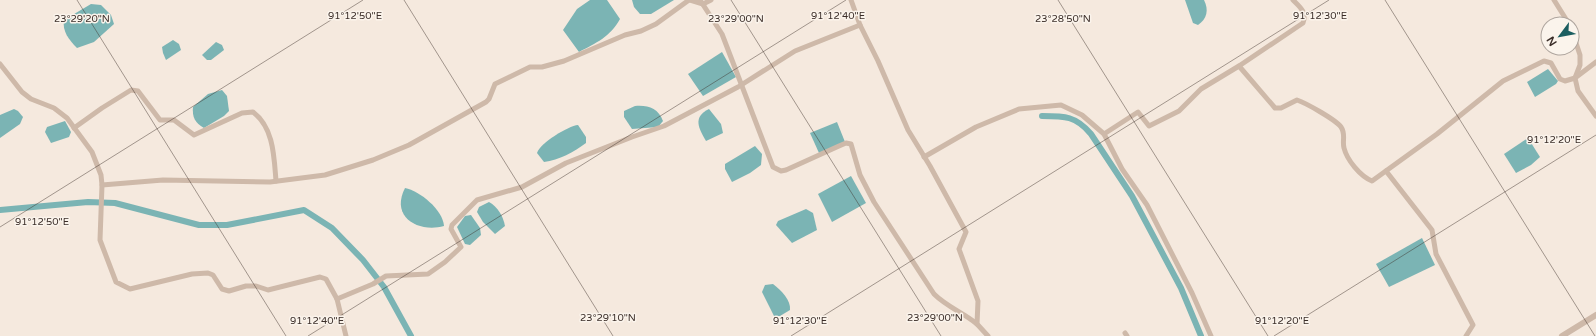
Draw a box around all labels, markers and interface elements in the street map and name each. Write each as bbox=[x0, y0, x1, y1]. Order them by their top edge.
text: 91°12'50"E bbox=[328, 10, 382, 22]
text: 91°12'40"E bbox=[811, 10, 865, 22]
text: 91°12'30"E bbox=[1293, 10, 1347, 22]
text: 23°29'20"N bbox=[54, 13, 110, 25]
text: 23°29'00"N bbox=[708, 13, 764, 25]
text: 23°28'50"N bbox=[1035, 13, 1091, 25]
north arrow bbox=[1540, 16, 1580, 56]
text: N bbox=[1544, 34, 1560, 48]
text: 91°12'20"E bbox=[1527, 134, 1581, 146]
text: 91°12'50"E bbox=[15, 216, 69, 228]
text: 23°29'10"N bbox=[580, 312, 636, 324]
text: 23°29'00"N bbox=[907, 312, 963, 324]
text: 91°12'40"E bbox=[290, 315, 344, 327]
text: 91°12'30"E bbox=[773, 315, 827, 327]
text: 91°12'20"E bbox=[1255, 315, 1309, 327]

